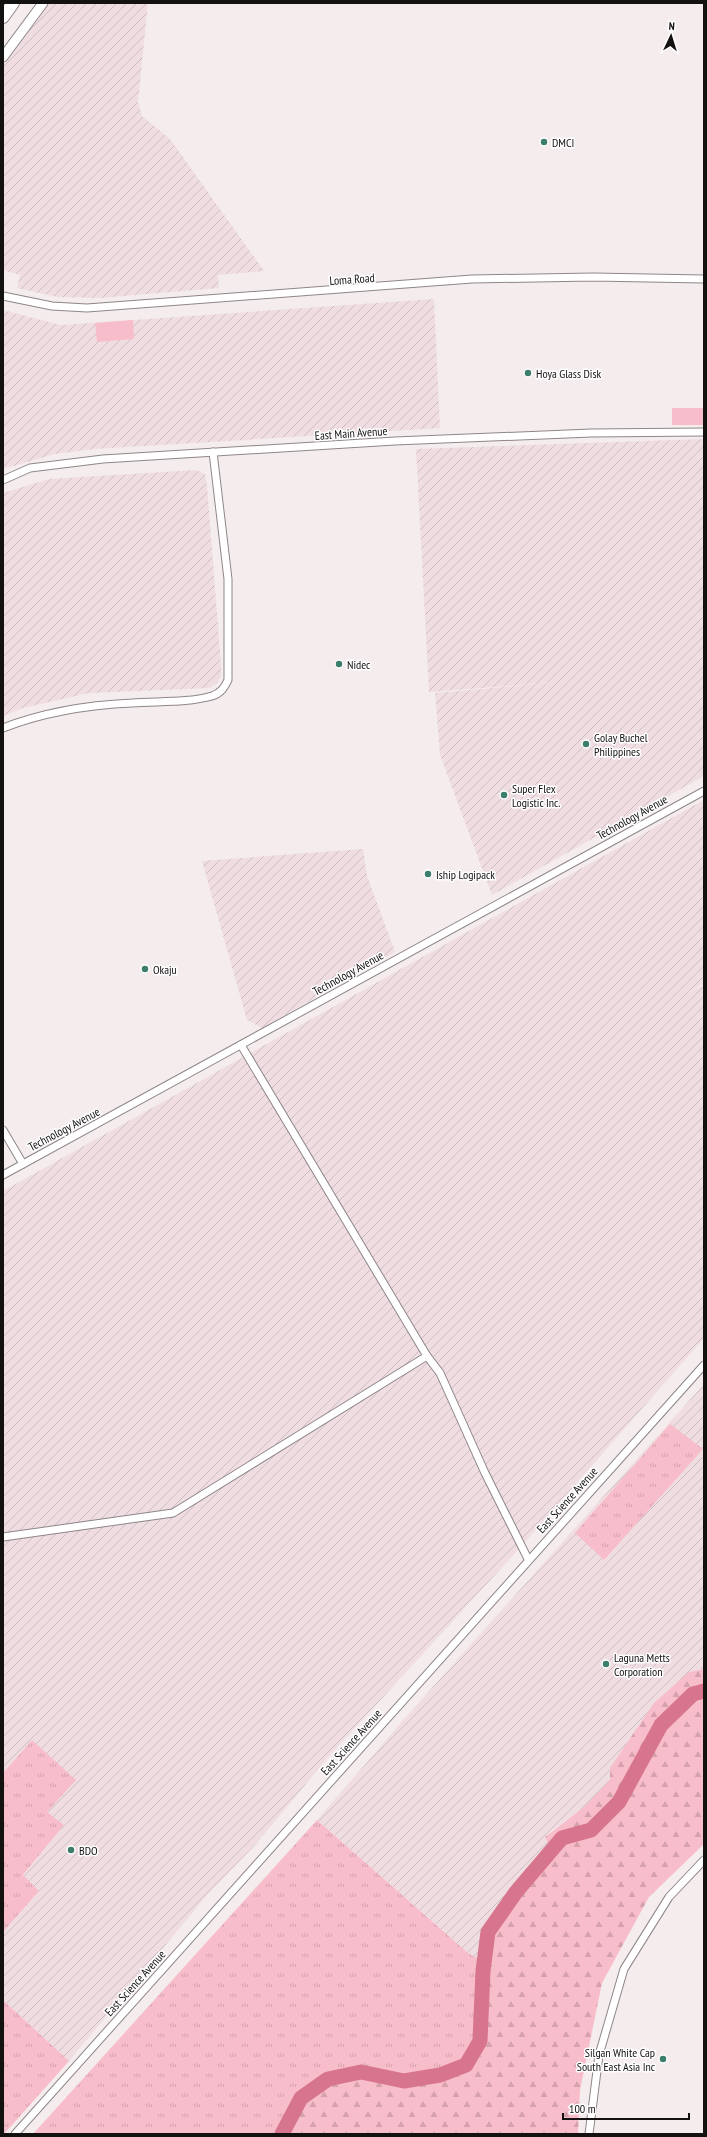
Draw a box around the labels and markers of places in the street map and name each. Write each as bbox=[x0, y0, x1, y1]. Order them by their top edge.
place label: DMCI bbox=[552, 135, 574, 150]
marker: DMCI bbox=[539, 137, 549, 147]
place label: Hoya Glass Disk bbox=[536, 366, 601, 381]
marker: Hoya Glass Disk bbox=[523, 368, 533, 378]
place label: Nidec bbox=[347, 657, 371, 672]
marker: Nidec bbox=[334, 659, 344, 669]
place label: Golay Buchel Philippines bbox=[594, 730, 648, 759]
marker: Golay Buchel Philippines bbox=[581, 739, 591, 749]
place label: Super Flex Logistic Inc. bbox=[512, 781, 560, 810]
marker: Super Flex Logistic Inc. bbox=[499, 790, 509, 800]
place label: Iship Logipack bbox=[436, 867, 495, 882]
marker: Iship Logipack bbox=[423, 869, 433, 879]
place label: Okaju bbox=[153, 962, 177, 977]
marker: Okaju bbox=[140, 964, 150, 974]
place label: Laguna Metts Corporation bbox=[614, 1650, 670, 1679]
marker: Laguna Metts Corporation bbox=[601, 1659, 611, 1669]
place label: BDO bbox=[79, 1843, 98, 1858]
marker: BDO bbox=[66, 1845, 76, 1855]
place label: Silgan White Cap South East Asia Inc bbox=[577, 2045, 656, 2074]
marker: Silgan White Cap South East Asia Inc bbox=[658, 2054, 668, 2064]

